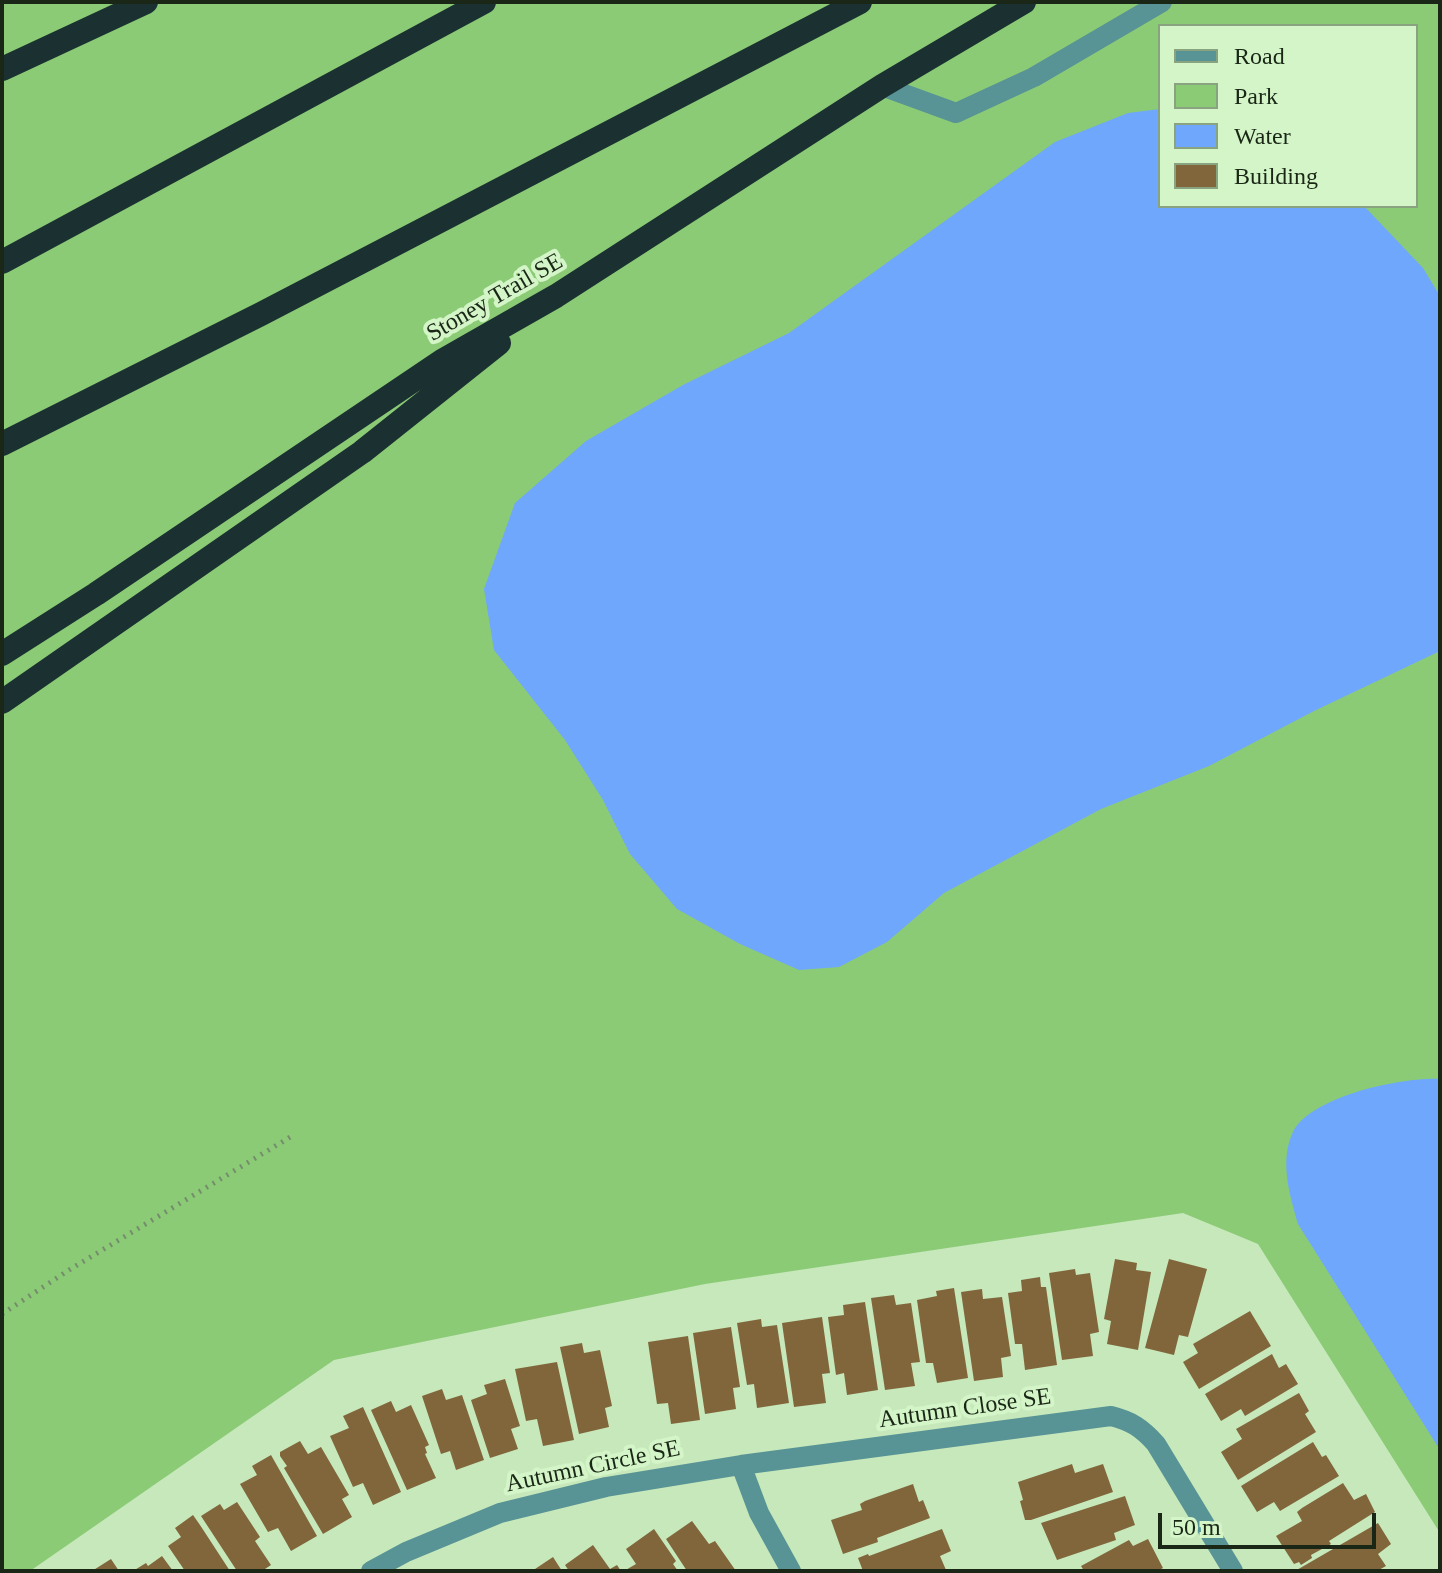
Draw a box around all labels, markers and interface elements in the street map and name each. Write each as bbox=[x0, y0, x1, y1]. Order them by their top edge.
legend bbox=[1158, 24, 1418, 208]
text: Road bbox=[1234, 43, 1285, 69]
text: Park bbox=[1234, 83, 1278, 109]
text: Water bbox=[1234, 123, 1291, 149]
text: Building bbox=[1234, 163, 1318, 189]
street label: Stoney Trail SE bbox=[422, 247, 568, 349]
street label: Autumn Close SE bbox=[877, 1383, 1053, 1435]
street label: Autumn Circle SE bbox=[503, 1434, 683, 1500]
scale bar bbox=[1162, 1497, 1380, 1547]
text: 50 m bbox=[1172, 1514, 1221, 1540]

